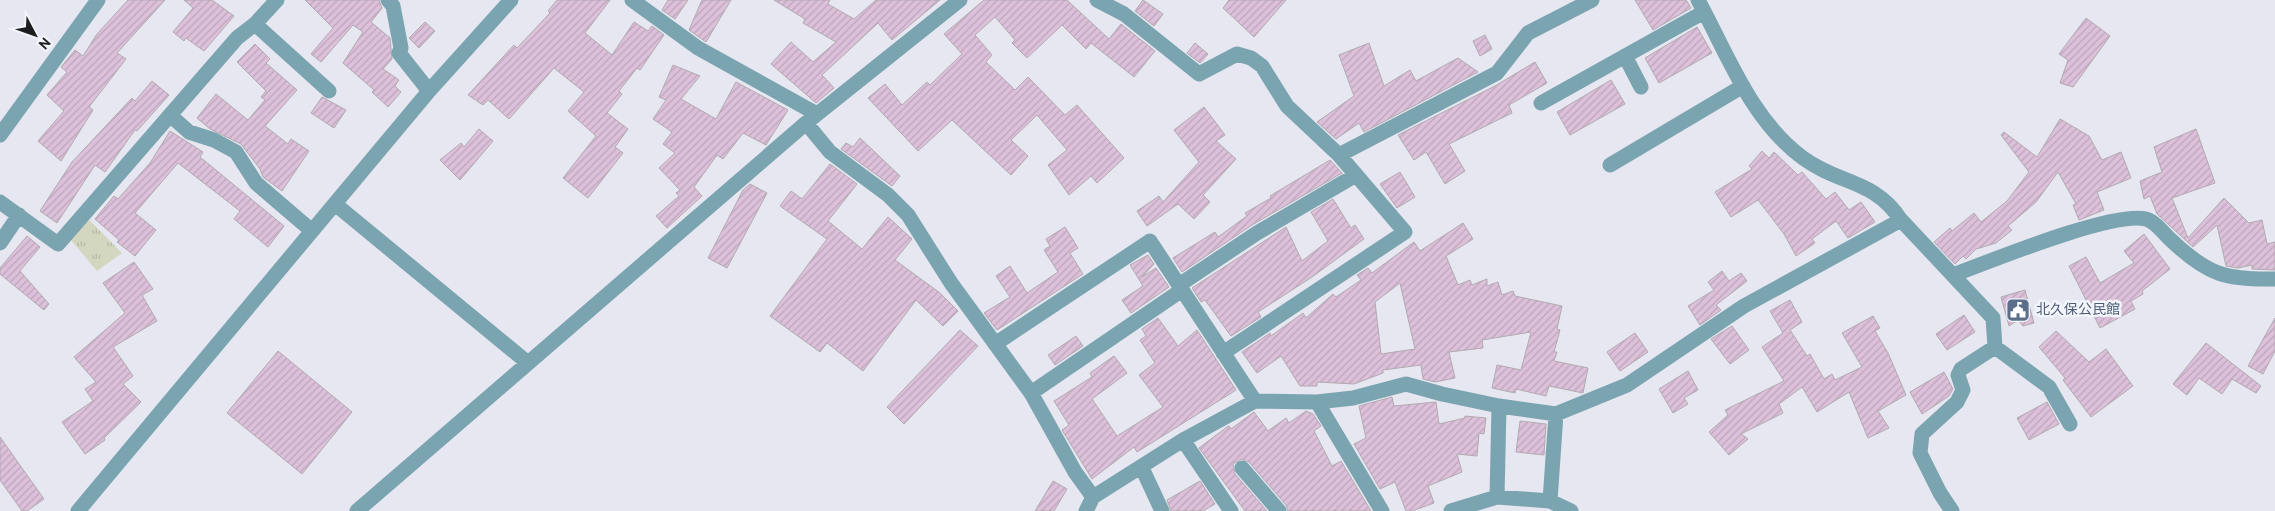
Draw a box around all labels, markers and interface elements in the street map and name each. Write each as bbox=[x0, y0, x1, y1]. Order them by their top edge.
north arrow bbox=[10, 10, 60, 60]
text: N bbox=[34, 33, 53, 52]
public building icon: 北久保公民館 bbox=[2005, 297, 2031, 323]
place label: 北久保公民館 bbox=[2036, 301, 2120, 319]

